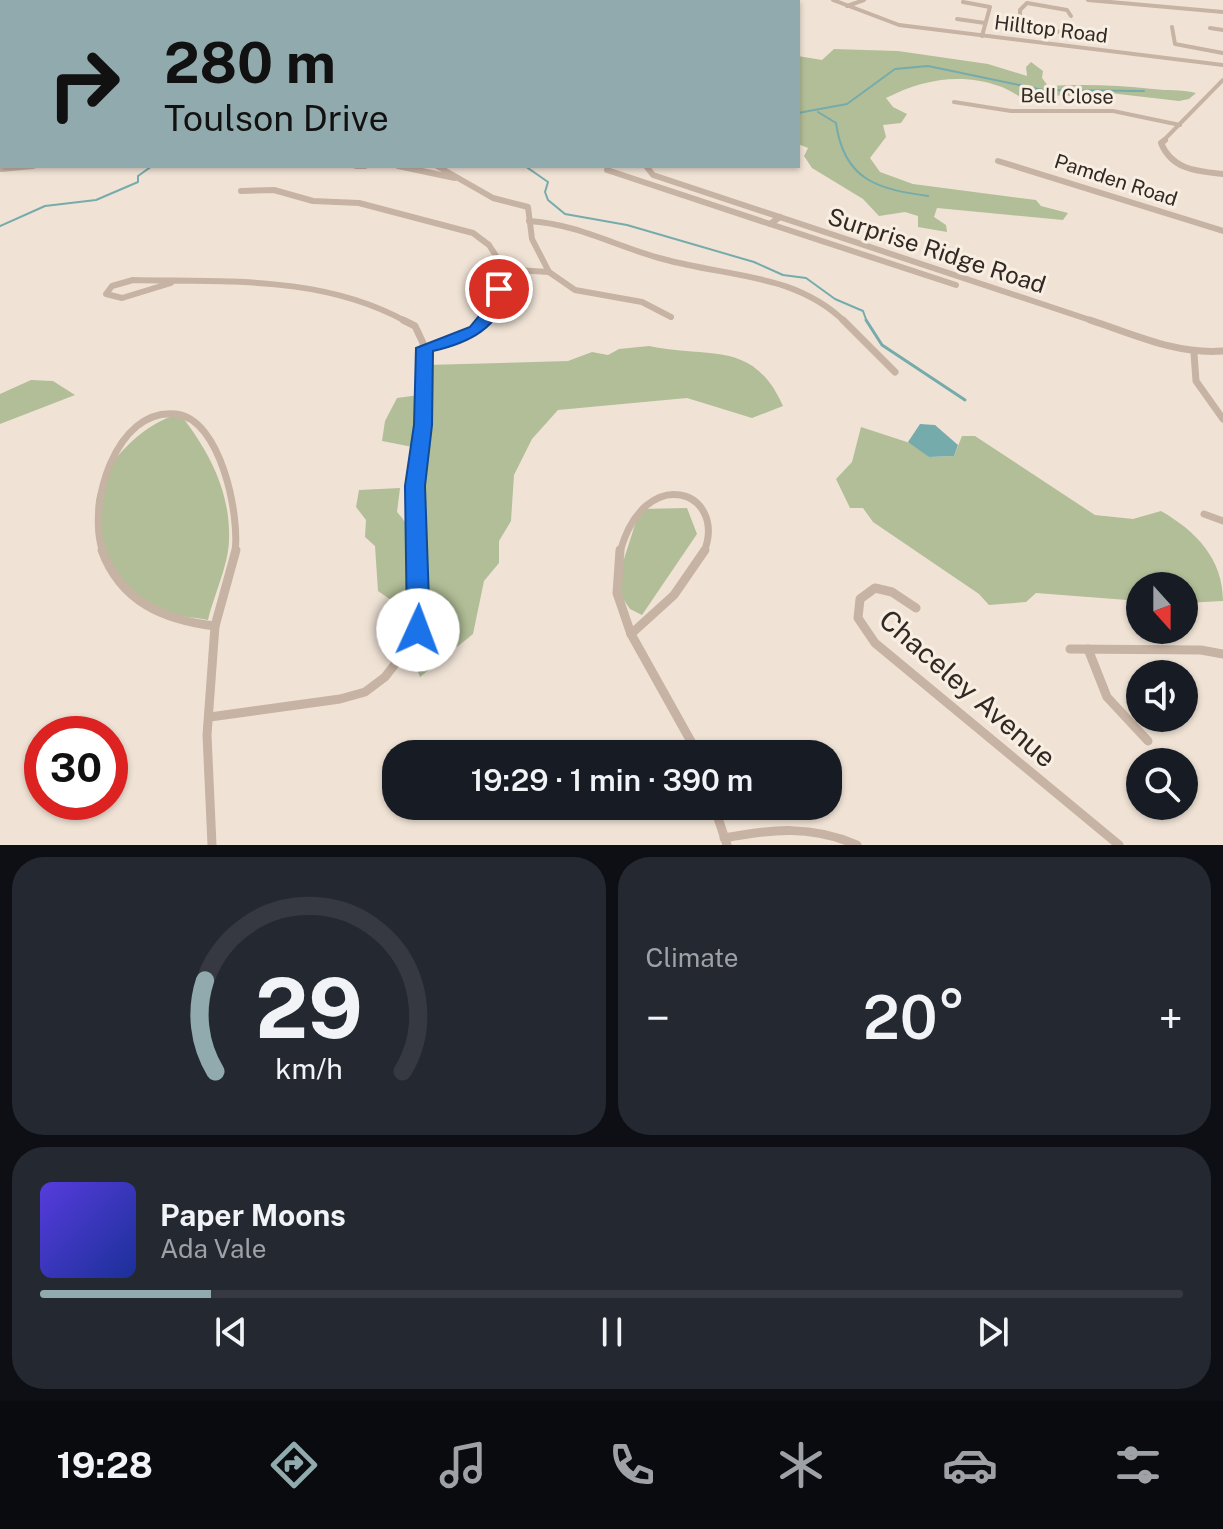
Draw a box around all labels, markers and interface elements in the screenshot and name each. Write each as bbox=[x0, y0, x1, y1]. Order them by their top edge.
street label: Hilltop Road bbox=[993, 10, 1109, 48]
text: 280 m bbox=[164, 30, 336, 96]
icon: right bbox=[32, 32, 136, 136]
street label: Bell Close bbox=[1020, 83, 1114, 109]
text: Toulson Drive bbox=[164, 97, 389, 139]
street label: Pamden Road bbox=[1051, 149, 1181, 211]
street label: Surprise Ridge Road bbox=[824, 202, 1050, 298]
pin bbox=[465, 255, 533, 323]
icon: arrive bbox=[477, 267, 521, 311]
north arrow bbox=[1126, 572, 1198, 644]
map controls bbox=[1126, 572, 1198, 820]
position arrow bbox=[376, 588, 460, 672]
street label: Chaceley Avenue bbox=[873, 602, 1063, 774]
button: sound bbox=[1126, 660, 1198, 732]
speed limit sign: 30 bbox=[24, 716, 128, 820]
button: search bbox=[1126, 748, 1198, 820]
text: 19:29 · 1 min · 390 m bbox=[471, 762, 753, 798]
text: Climate bbox=[646, 942, 739, 973]
text: 29 bbox=[255, 959, 363, 1057]
text: 20° bbox=[863, 982, 966, 1053]
text: − bbox=[646, 992, 670, 1044]
text: + bbox=[1159, 992, 1183, 1044]
text: km/h bbox=[275, 1052, 342, 1085]
text: Paper Moons bbox=[160, 1197, 346, 1233]
text: Ada Vale bbox=[160, 1233, 266, 1264]
icon: previous bbox=[209, 1310, 253, 1354]
icon: pause bbox=[590, 1310, 634, 1354]
icon: next bbox=[971, 1310, 1015, 1354]
icon: directions bbox=[266, 1437, 322, 1493]
icon: music bbox=[435, 1437, 491, 1493]
icon: phone bbox=[604, 1437, 660, 1493]
icon: climate bbox=[773, 1437, 829, 1493]
icon: car bbox=[942, 1437, 998, 1493]
icon: filters bbox=[1110, 1437, 1166, 1493]
text: 19:28 bbox=[56, 1444, 153, 1486]

